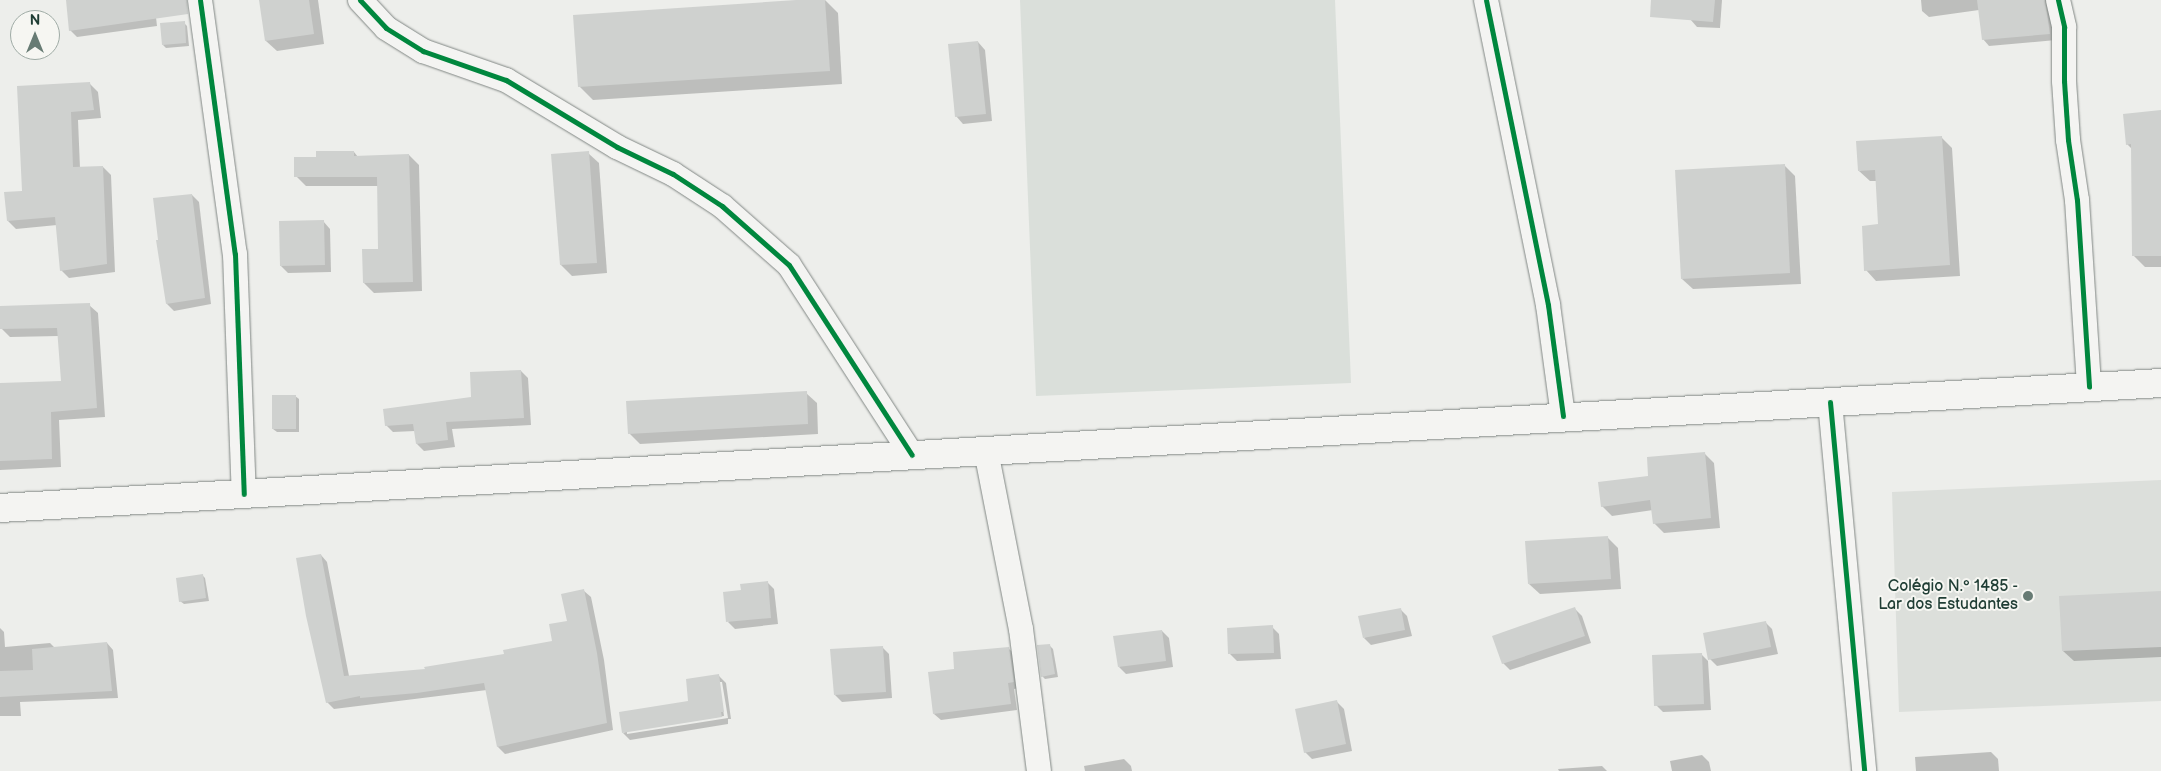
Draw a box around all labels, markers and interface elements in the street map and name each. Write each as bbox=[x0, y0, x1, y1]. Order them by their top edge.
north arrow bbox=[10, 10, 60, 60]
text: N bbox=[30, 12, 40, 29]
place label: Colégio N.º 1485 - Lar dos Estudantes bbox=[1878, 577, 2018, 615]
marker: Colégio N.º 1485 - Lar dos Estudantes bbox=[2022, 590, 2034, 602]

